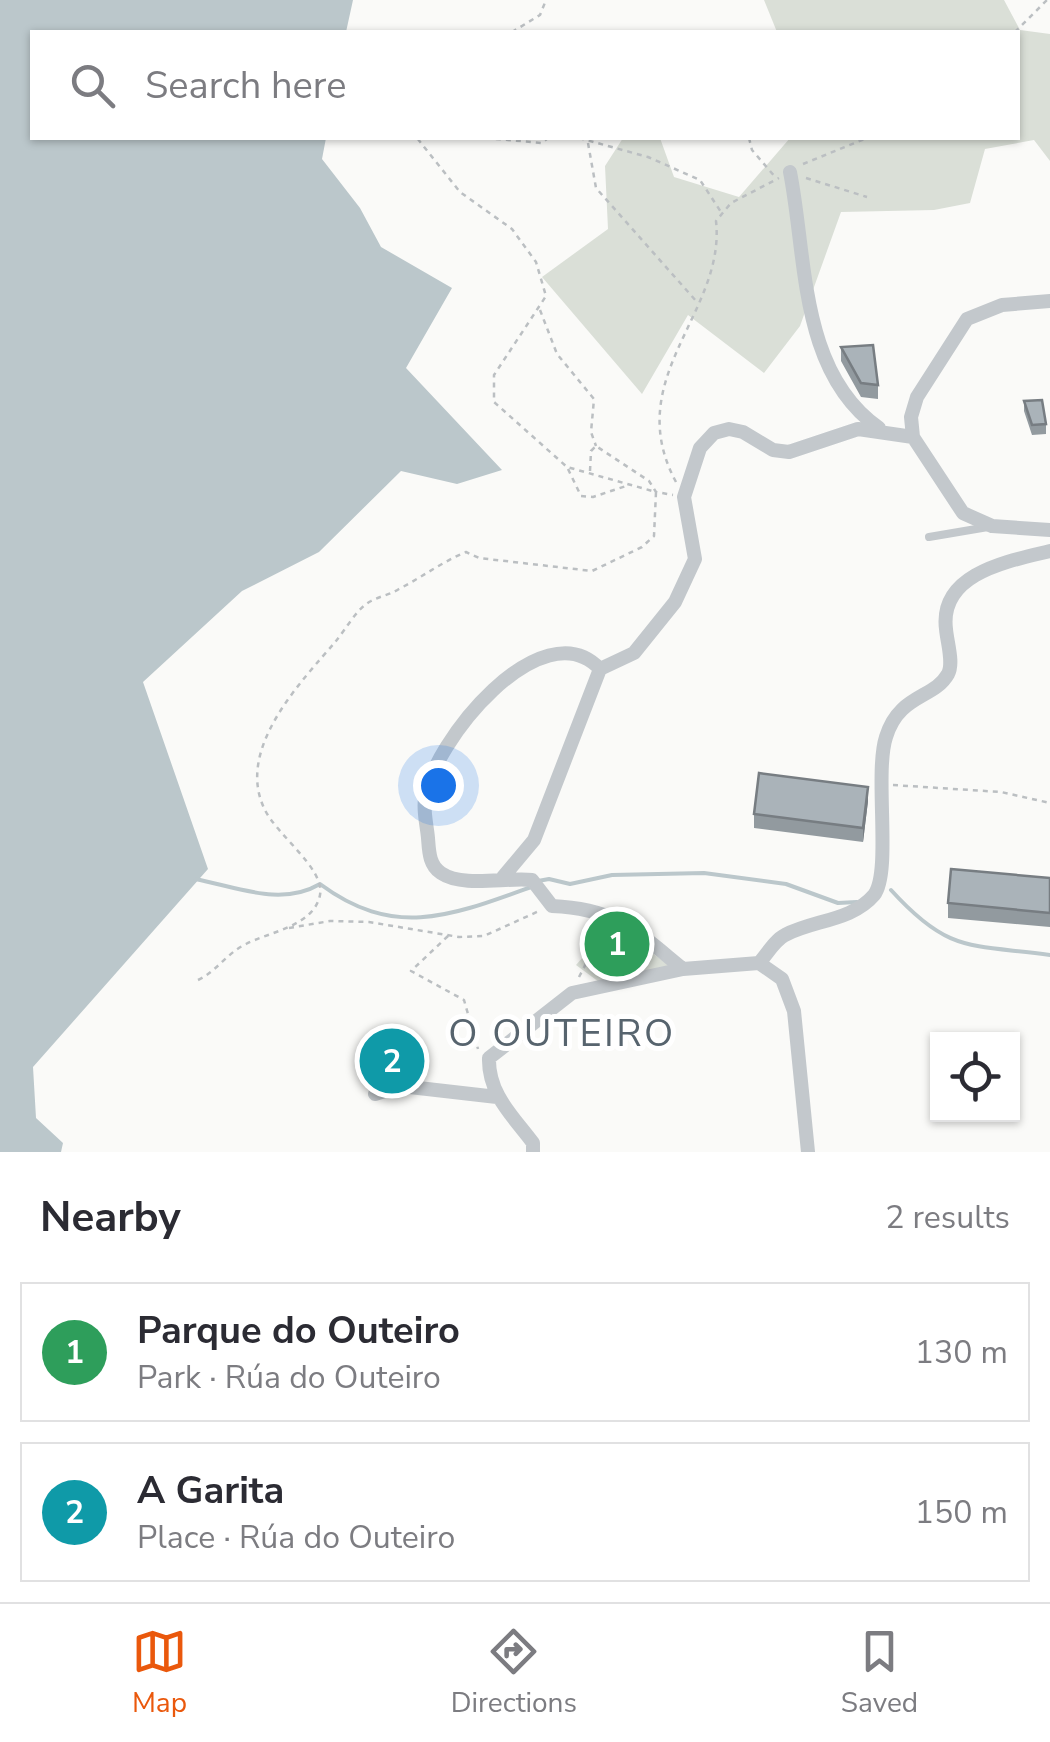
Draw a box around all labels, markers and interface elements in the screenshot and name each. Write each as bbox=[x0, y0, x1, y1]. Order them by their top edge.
search box bbox=[30, 30, 1020, 140]
icon: search bbox=[65, 58, 120, 113]
text: Search here bbox=[145, 60, 346, 111]
your location bbox=[413, 760, 464, 811]
pin: 1 bbox=[584, 906, 650, 982]
district label: O OUTEIRO bbox=[448, 1008, 676, 1059]
pin: 2 bbox=[360, 1024, 424, 1098]
map controls bbox=[930, 1032, 1020, 1122]
button: locate bbox=[930, 1032, 1020, 1122]
text: Nearby bbox=[40, 1189, 181, 1246]
text: 2 results bbox=[885, 1196, 1010, 1239]
text: Parque do Outeiro bbox=[137, 1305, 460, 1356]
text: 1 bbox=[65, 1331, 84, 1374]
text: 130 m bbox=[915, 1331, 1008, 1374]
text: Park · Rúa do Outeiro bbox=[137, 1356, 441, 1399]
text: A Garita bbox=[137, 1465, 284, 1516]
text: 2 bbox=[65, 1491, 84, 1534]
text: 150 m bbox=[915, 1491, 1008, 1534]
text: Place · Rúa do Outeiro bbox=[137, 1516, 455, 1559]
tab: Map bbox=[132, 1624, 187, 1722]
tab: Directions bbox=[451, 1624, 577, 1722]
tab: Saved bbox=[841, 1624, 918, 1722]

